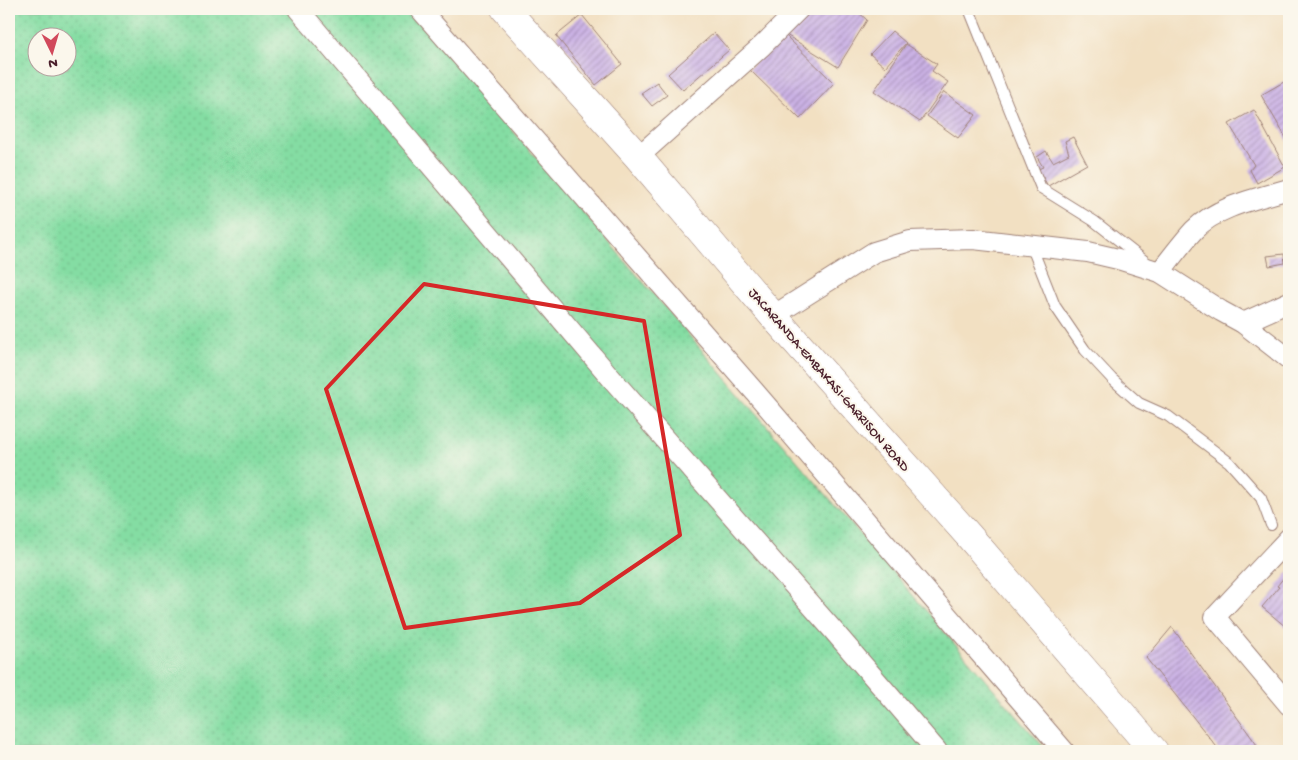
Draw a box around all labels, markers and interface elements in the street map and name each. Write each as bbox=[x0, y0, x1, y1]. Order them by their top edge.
north arrow bbox=[28, 28, 78, 78]
text: N bbox=[48, 54, 58, 71]
street label: JACARANDA-EMBAKASI-GARRISON ROAD bbox=[744, 285, 913, 477]

